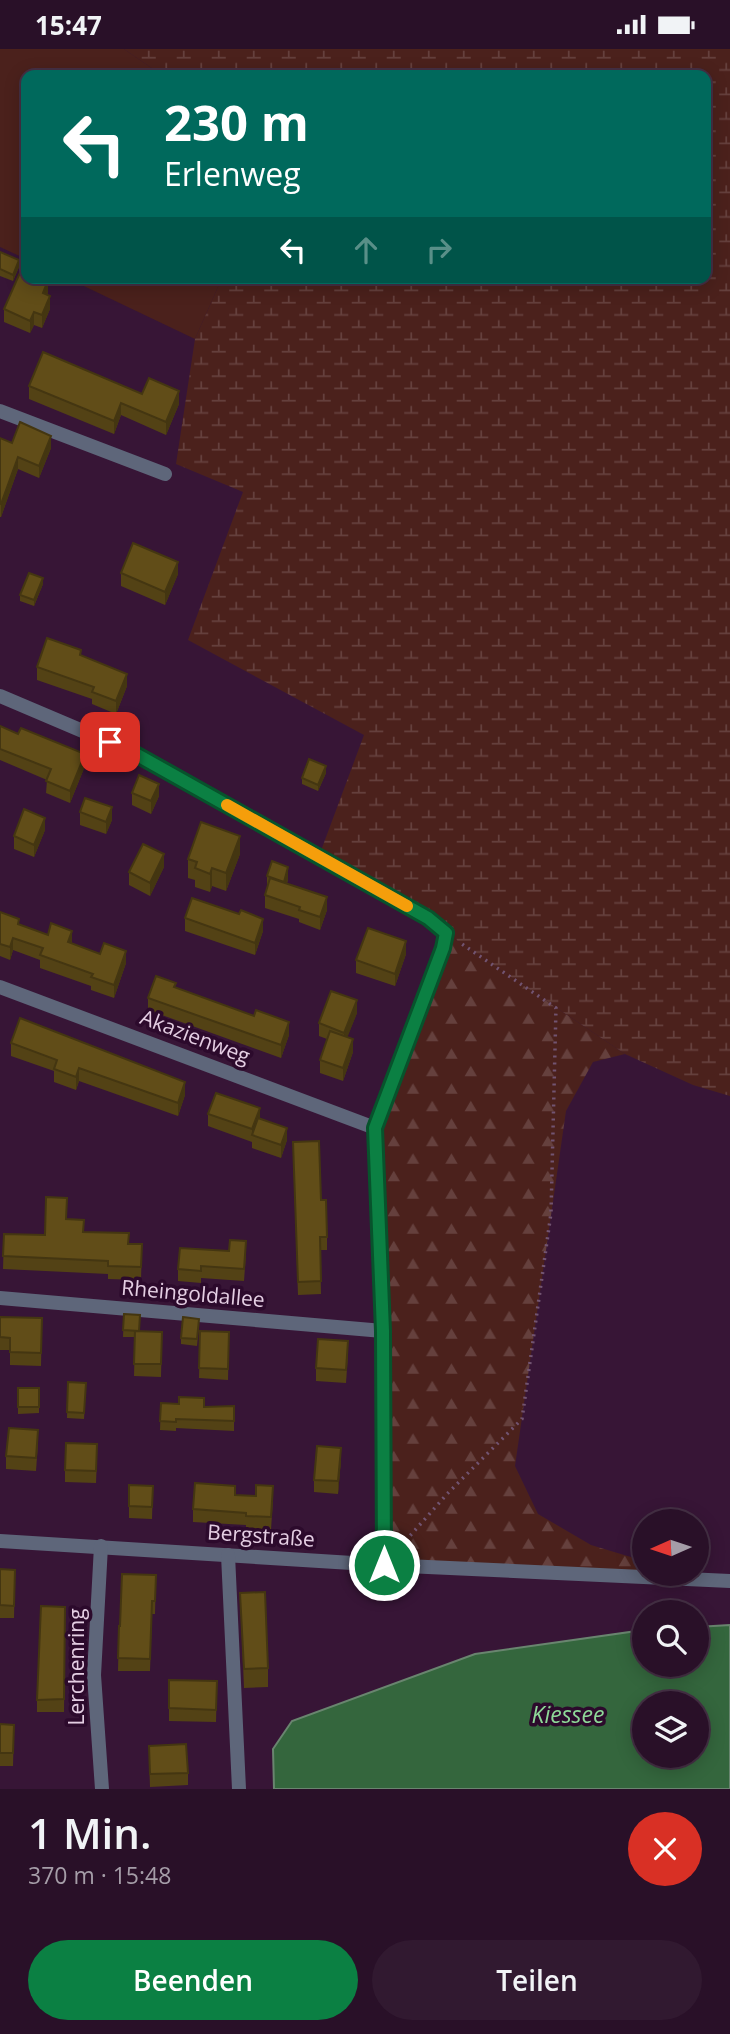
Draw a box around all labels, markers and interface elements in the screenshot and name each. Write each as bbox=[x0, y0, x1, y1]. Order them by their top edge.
text: 15:47 bbox=[35, 7, 102, 43]
text: 230 m bbox=[164, 89, 309, 155]
icon: left bbox=[49, 98, 140, 189]
text: Erlenweg bbox=[164, 152, 301, 195]
icon: left bbox=[274, 231, 312, 269]
icon: ahead bbox=[347, 231, 385, 269]
icon: right bbox=[420, 231, 458, 269]
pin bbox=[80, 712, 140, 772]
icon: arrive bbox=[91, 723, 129, 761]
street label: Akazienweg bbox=[137, 1002, 254, 1070]
street label: Rheingoldallee bbox=[120, 1273, 266, 1313]
north arrow bbox=[632, 1509, 709, 1585]
map controls bbox=[632, 1509, 709, 1768]
street label: Bergstraße bbox=[206, 1517, 316, 1553]
position arrow bbox=[347, 1528, 421, 1602]
button: search bbox=[632, 1600, 709, 1677]
street label: Lerchenring bbox=[62, 1608, 90, 1726]
button: layers bbox=[632, 1691, 709, 1768]
water label: Kiessee bbox=[532, 1698, 604, 1730]
text: 1 Min. bbox=[28, 1804, 152, 1861]
button: close bbox=[628, 1812, 702, 1886]
text: 370 m · 15:48 bbox=[28, 1859, 171, 1891]
button: Beenden bbox=[28, 1940, 358, 2020]
button: Teilen bbox=[372, 1940, 702, 2020]

